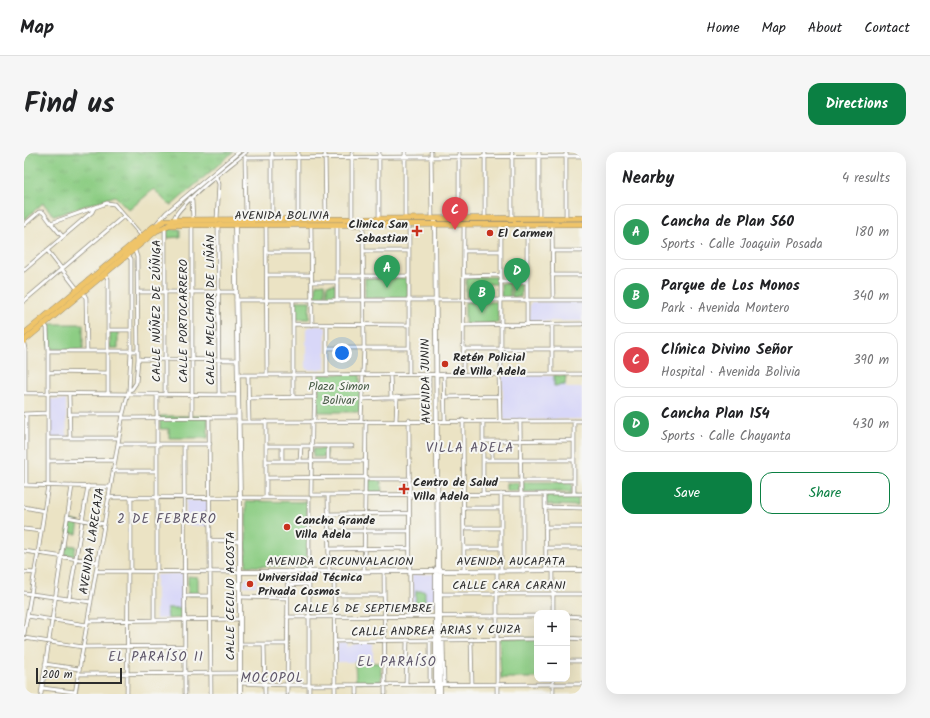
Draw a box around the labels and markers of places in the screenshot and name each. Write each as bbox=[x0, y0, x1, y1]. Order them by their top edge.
pin: C bbox=[442, 197, 468, 230]
place label: Clinica San Sebastian bbox=[349, 215, 408, 248]
place label: El Carmen bbox=[498, 224, 553, 243]
marker: Clinica San Sebastian bbox=[411, 225, 423, 237]
marker: El Carmen bbox=[485, 228, 495, 238]
pin: A bbox=[374, 255, 400, 288]
pin: D bbox=[504, 258, 530, 291]
pin: B bbox=[469, 280, 495, 313]
place label: Retén Policial de Villa Adela bbox=[453, 348, 526, 381]
marker: Retén Policial de Villa Adela bbox=[440, 359, 450, 369]
place label: Centro de Salud Villa Adela bbox=[413, 473, 498, 506]
marker: Centro de Salud Villa Adela bbox=[398, 483, 410, 495]
place label: Cancha Grande Villa Adela bbox=[295, 511, 375, 544]
marker: Cancha Grande Villa Adela bbox=[282, 522, 292, 532]
place label: Universidad Técnica Privada Cosmos bbox=[258, 568, 362, 601]
marker: Universidad Técnica Privada Cosmos bbox=[245, 579, 255, 589]

